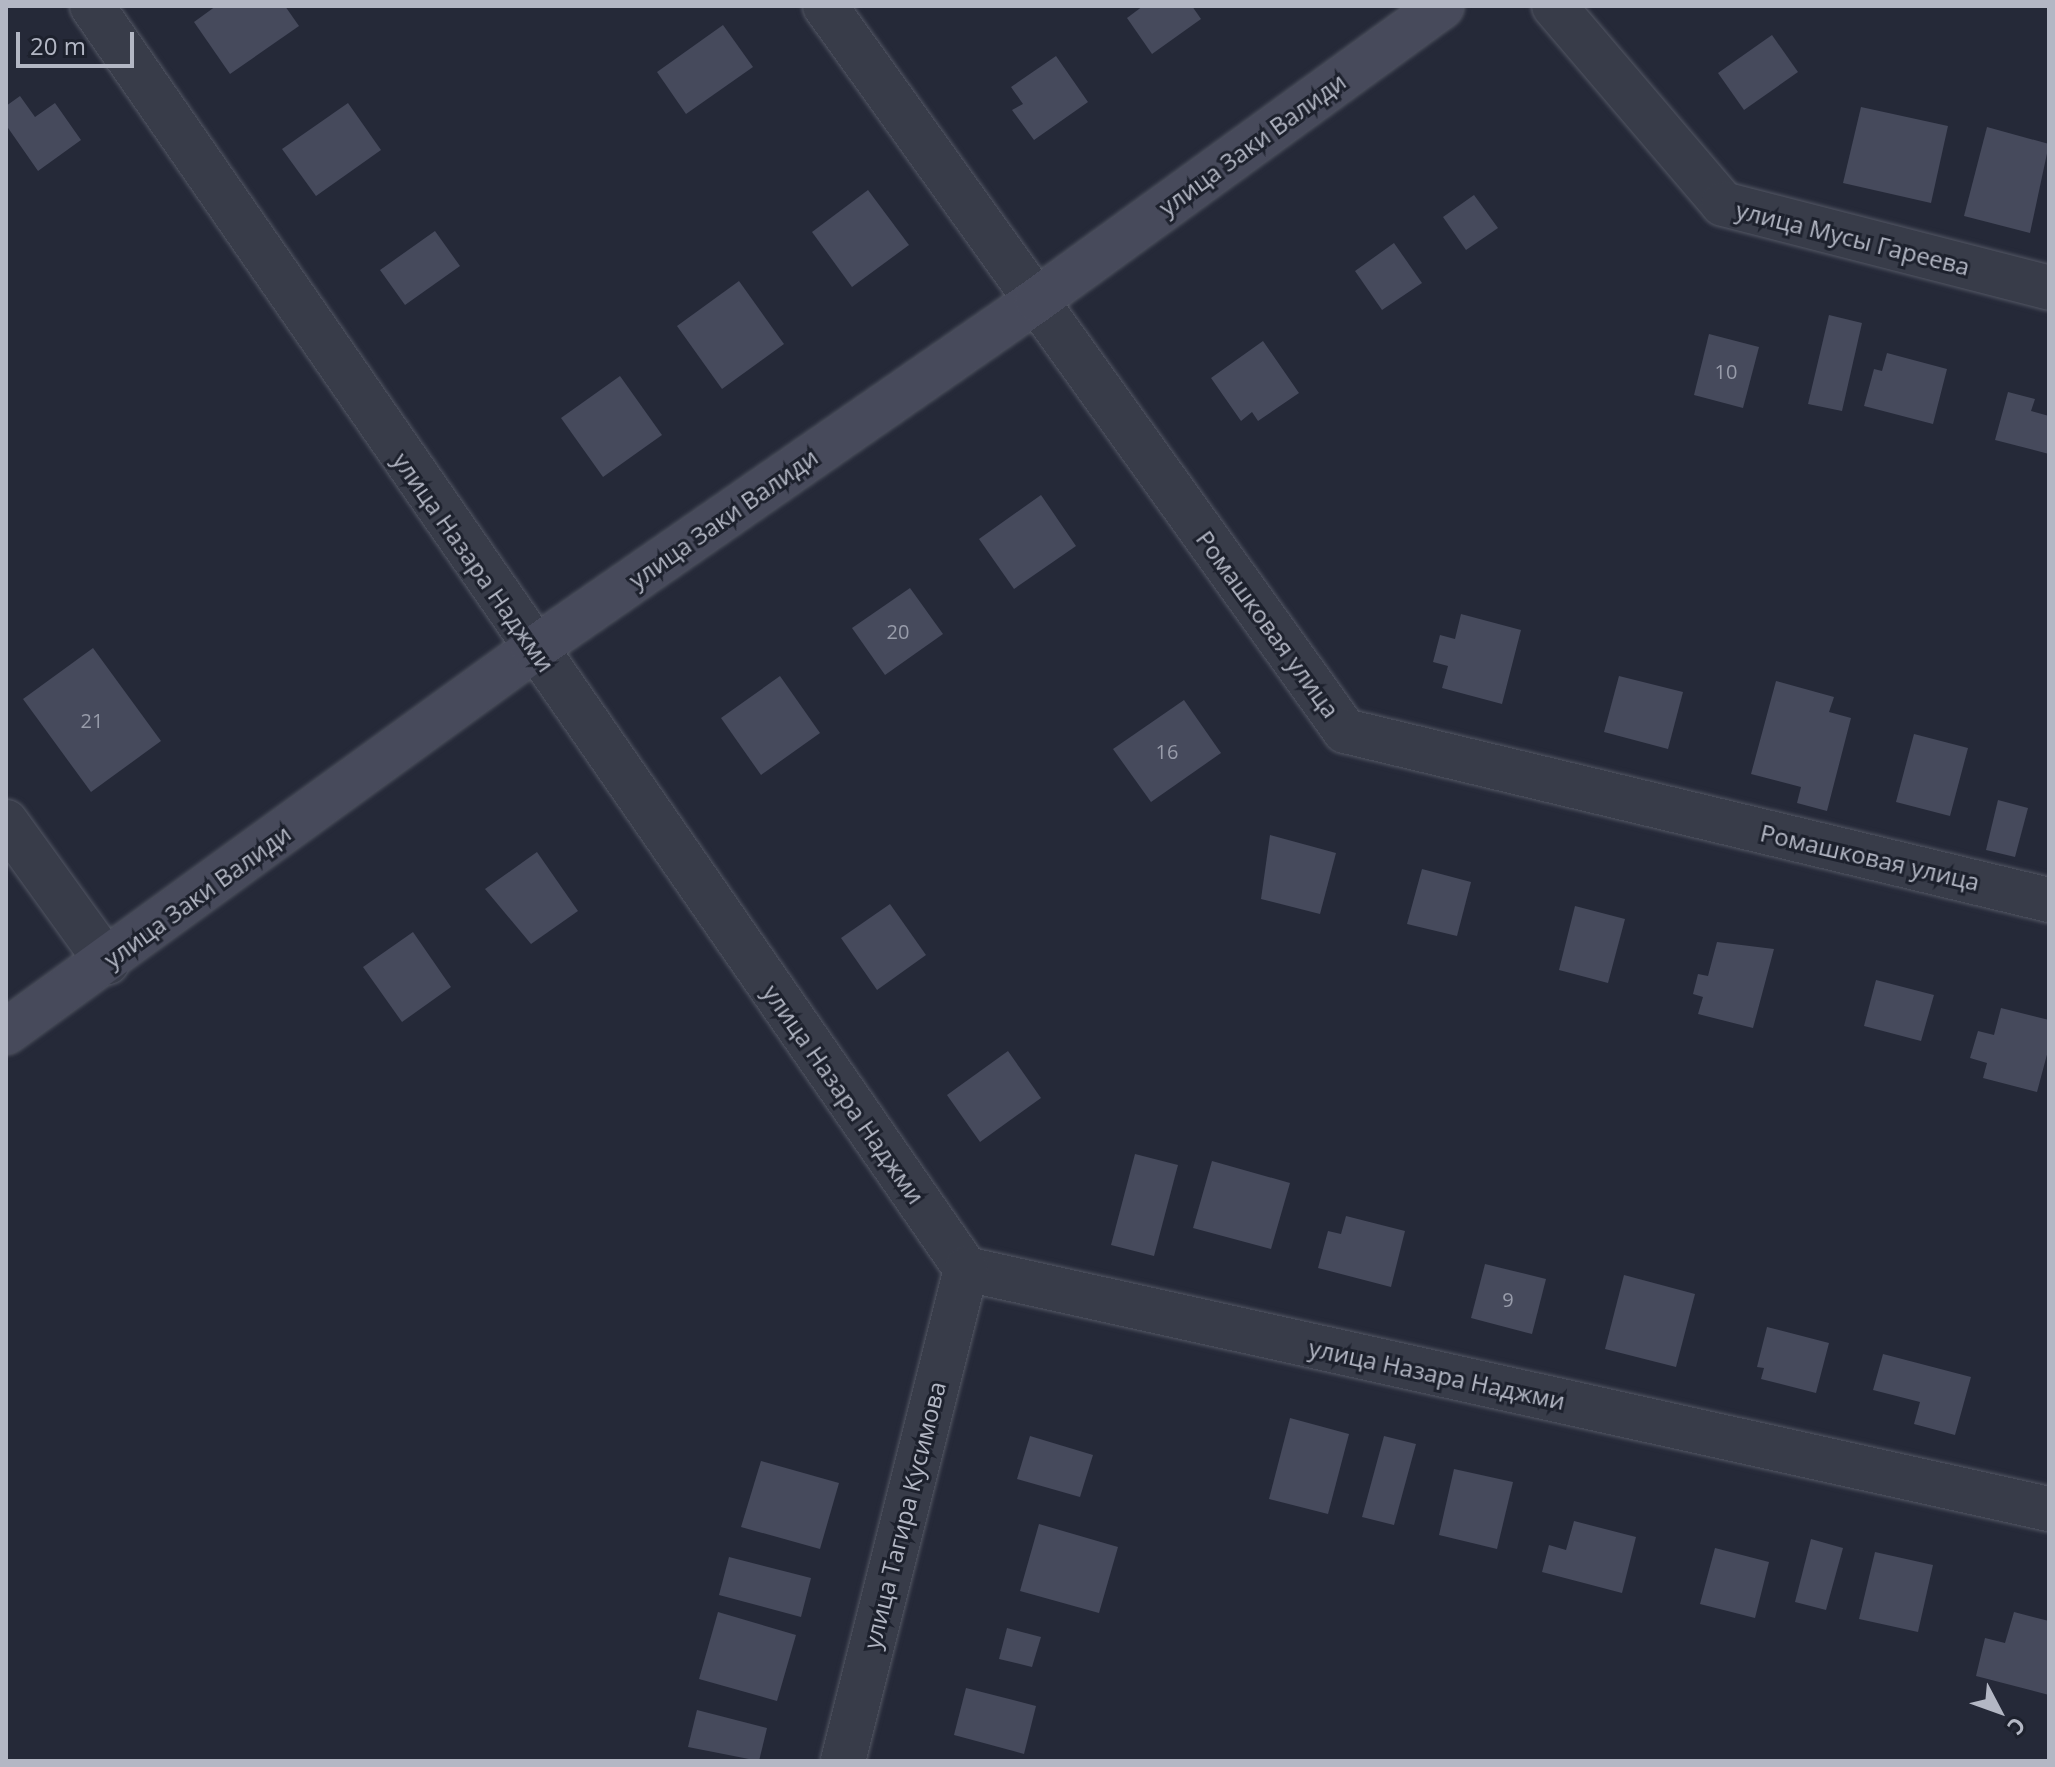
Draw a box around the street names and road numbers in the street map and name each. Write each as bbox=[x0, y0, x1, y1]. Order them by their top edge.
street label: улица Заки Валиди bbox=[1153, 67, 1351, 221]
street label: улица Мусы Гареева bbox=[1733, 195, 1973, 281]
street label: улица Заки Валиди bbox=[623, 442, 823, 594]
street label: улица Назара Наджми bbox=[387, 447, 561, 677]
street label: Ромашковая улица bbox=[1191, 525, 1345, 723]
street label: Ромашковая улица bbox=[1758, 818, 1982, 896]
street label: улица Заки Валиди bbox=[98, 819, 296, 973]
street label: улица Назара Наджми bbox=[757, 979, 931, 1209]
street label: улица Назара Наджми bbox=[1306, 1333, 1568, 1415]
street label: улица Тагира Кусимова bbox=[857, 1378, 951, 1652]

